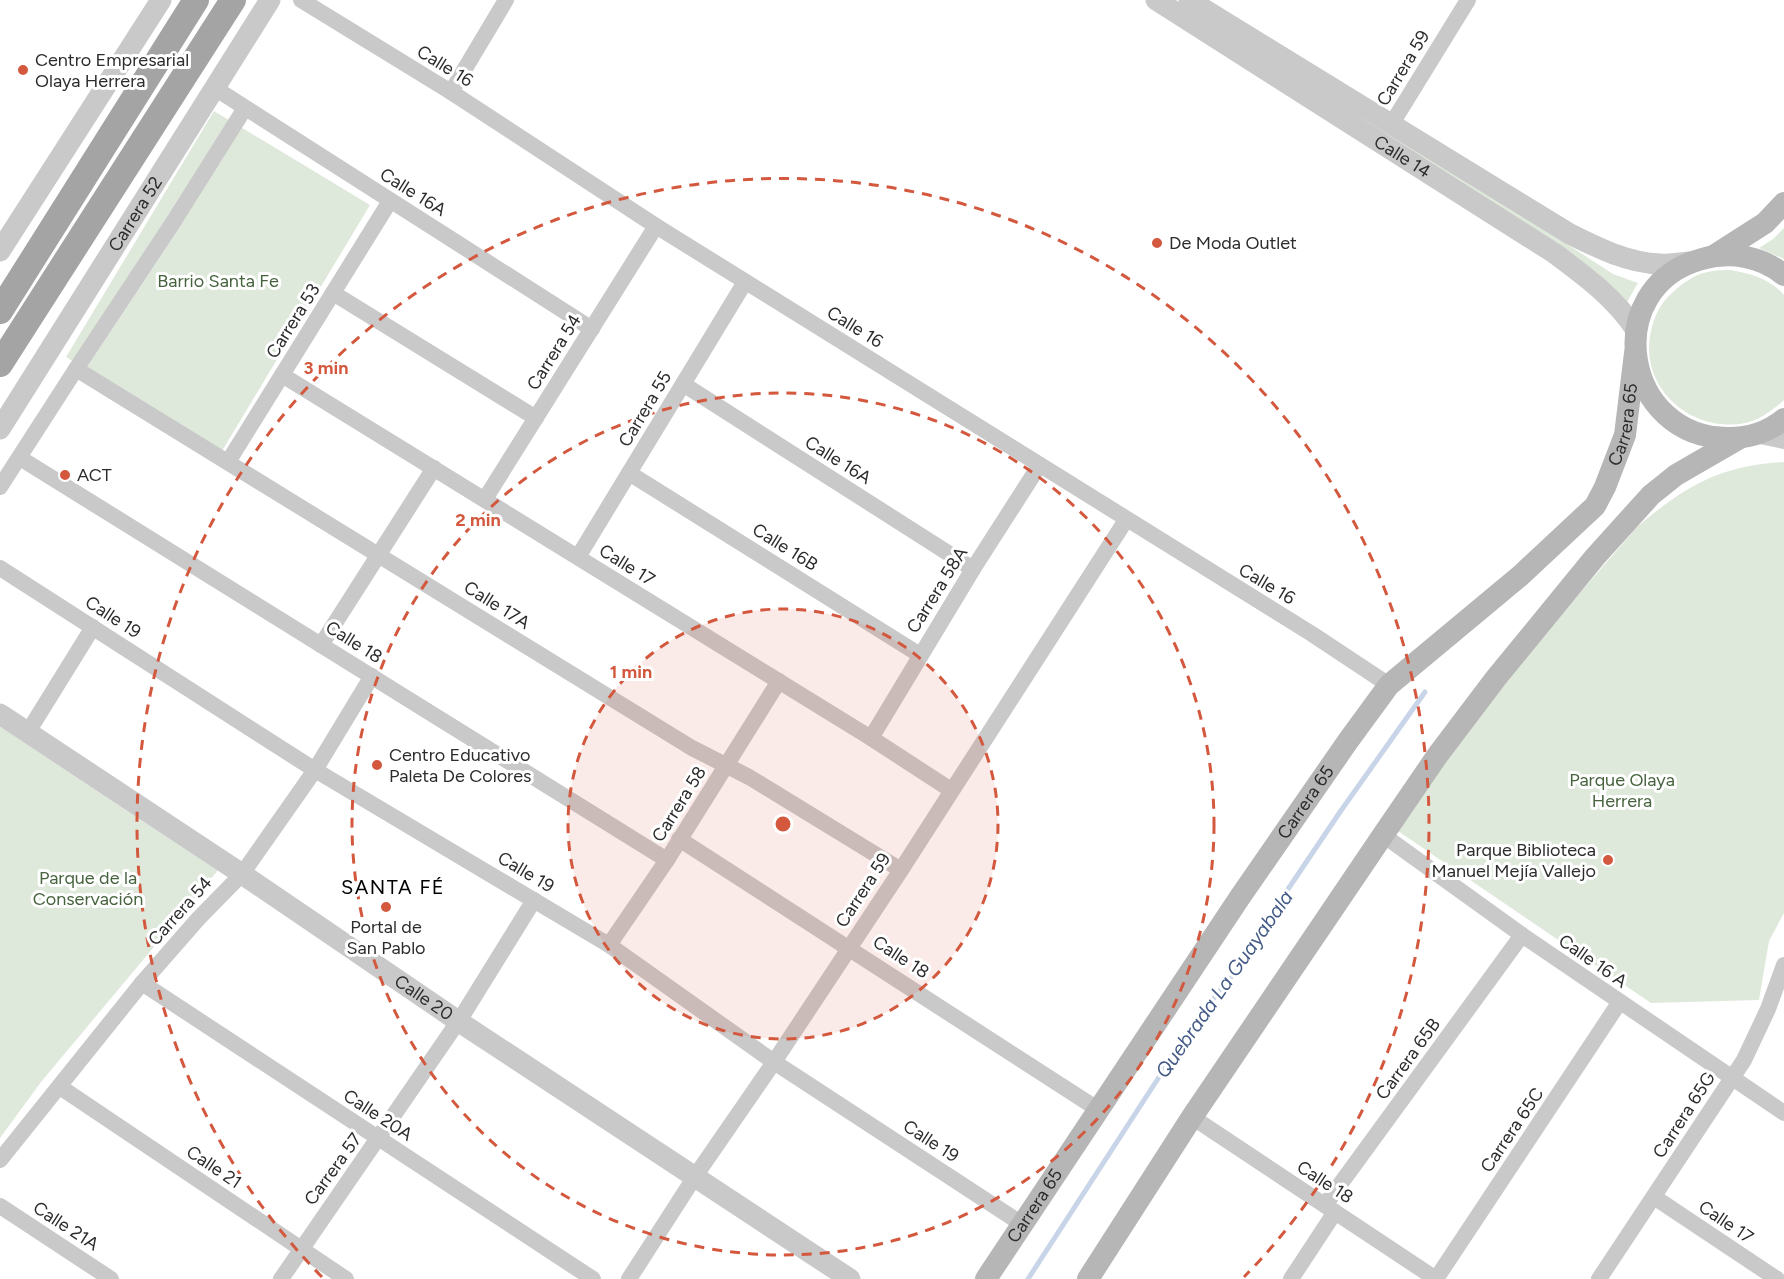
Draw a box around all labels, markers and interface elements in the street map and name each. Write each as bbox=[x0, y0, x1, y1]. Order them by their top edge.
street label: Carrera 59 bbox=[1372, 26, 1434, 110]
street label: Calle 16 bbox=[413, 40, 477, 92]
place label: Centro Empresarial Olaya Herrera bbox=[35, 49, 189, 92]
marker: Centro Empresarial Olaya Herrera bbox=[16, 63, 30, 77]
street label: Calle 14 bbox=[1370, 130, 1435, 183]
street label: Calle 16A bbox=[376, 163, 450, 221]
street label: Carrera 52 bbox=[104, 172, 167, 256]
place label: De Moda Outlet bbox=[1169, 232, 1297, 254]
marker: De Moda Outlet bbox=[1150, 236, 1164, 250]
park label: Barrio Santa Fe bbox=[157, 270, 279, 292]
street label: Carrera 53 bbox=[261, 280, 325, 362]
street label: Calle 16 bbox=[823, 301, 887, 353]
street label: Carrera 54 bbox=[522, 310, 586, 394]
text: 3 min bbox=[304, 357, 348, 379]
street label: Carrera 55 bbox=[614, 367, 676, 451]
street label: Carrera 65 bbox=[1603, 382, 1642, 469]
street label: Calle 16A bbox=[801, 431, 875, 489]
place label: ACT bbox=[77, 464, 112, 486]
marker: ACT bbox=[58, 468, 72, 482]
text: 2 min bbox=[455, 509, 501, 531]
street label: Calle 16B bbox=[748, 518, 822, 576]
street label: Calle 17 bbox=[595, 539, 659, 591]
street label: Carrera 58A bbox=[902, 543, 972, 637]
street label: Calle 16 bbox=[1235, 559, 1299, 609]
street label: Calle 17A bbox=[460, 576, 534, 634]
street label: Calle 19 bbox=[81, 591, 145, 643]
street label: Calle 18 bbox=[322, 616, 386, 668]
text: 1 min bbox=[610, 661, 652, 683]
place label: Centro Educativo Paleta De Colores bbox=[389, 744, 531, 787]
marker: Centro Educativo Paleta De Colores bbox=[370, 758, 384, 772]
street label: Carrera 65 bbox=[1273, 761, 1339, 843]
street label: Carrera 58 bbox=[647, 762, 711, 846]
park label: Parque Olaya Herrera bbox=[1569, 769, 1675, 812]
centre of rings bbox=[773, 814, 793, 834]
place label: Parque Biblioteca Manuel Mejía Vallejo bbox=[1432, 839, 1596, 882]
street label: Calle 19 bbox=[494, 847, 558, 897]
street label: Carrera 59 bbox=[831, 849, 895, 931]
marker: Parque Biblioteca Manuel Mejía Vallejo bbox=[1601, 853, 1615, 867]
park label: Parque de la Conservación bbox=[33, 867, 143, 910]
street label: Carrera 54 bbox=[143, 872, 217, 950]
district label: SANTA FÉ bbox=[341, 875, 445, 899]
water label: Quebrada La Guayabala bbox=[1150, 885, 1298, 1082]
marker: Portal de San Pablo bbox=[379, 900, 393, 914]
place label: Portal de San Pablo bbox=[346, 916, 426, 959]
street label: Calle 16 A bbox=[1554, 929, 1632, 993]
street label: Calle 18 bbox=[869, 931, 933, 983]
street label: Calle 20 bbox=[390, 970, 457, 1025]
street label: Carrera 65B bbox=[1371, 1014, 1445, 1104]
street label: Carrera 65G bbox=[1648, 1068, 1720, 1162]
street label: Carrera 65C bbox=[1476, 1083, 1548, 1177]
street label: Calle 20A bbox=[339, 1084, 417, 1146]
street label: Calle 19 bbox=[899, 1115, 963, 1167]
street label: Carrera 57 bbox=[299, 1128, 367, 1209]
street label: Calle 21 bbox=[182, 1141, 246, 1193]
street label: Calle 18 bbox=[1293, 1156, 1357, 1208]
street label: Carrera 65 bbox=[1002, 1164, 1067, 1247]
street label: Calle 17 bbox=[1694, 1196, 1758, 1248]
street label: Calle 21A bbox=[29, 1197, 103, 1255]

